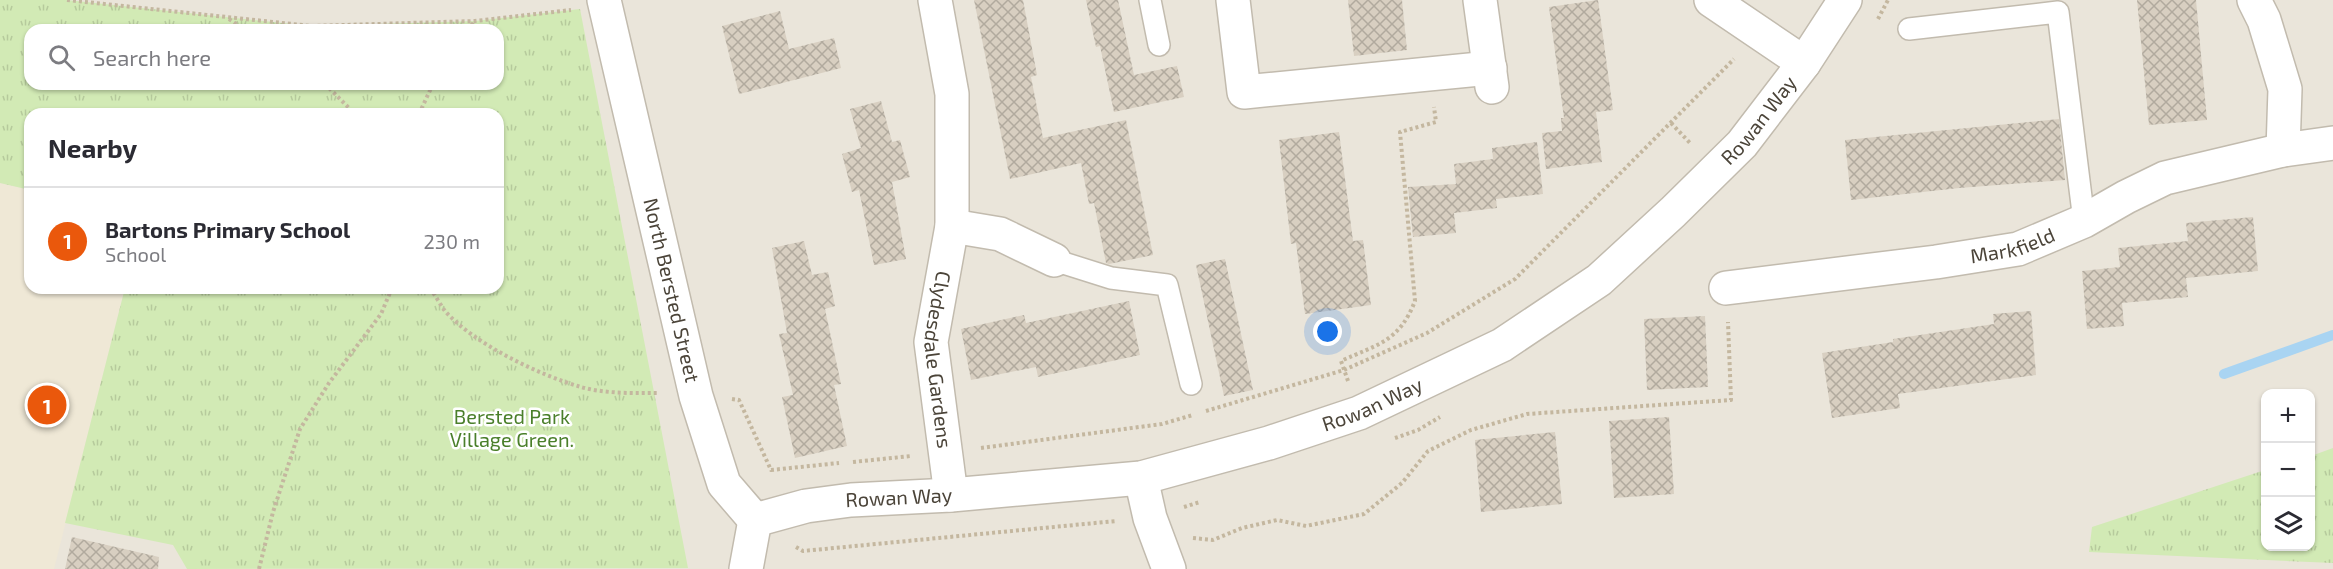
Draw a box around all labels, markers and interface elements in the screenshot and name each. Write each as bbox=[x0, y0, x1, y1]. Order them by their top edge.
search box bbox=[24, 24, 504, 90]
icon: search bbox=[45, 41, 78, 74]
text: Search here bbox=[93, 44, 211, 70]
street label: Rowan Way bbox=[1715, 70, 1801, 169]
text: Nearby bbox=[48, 132, 137, 163]
street label: North Bersted Street bbox=[639, 196, 706, 385]
text: Bartons Primary School bbox=[105, 216, 350, 242]
street label: Markfield bbox=[1968, 222, 2058, 267]
text: 1 bbox=[63, 229, 72, 253]
text: 230 m bbox=[424, 229, 480, 253]
text: School bbox=[105, 242, 166, 266]
street label: Clydesdale Gardens bbox=[920, 269, 958, 450]
your location bbox=[1313, 317, 1342, 346]
street label: Rowan Way bbox=[1319, 371, 1426, 435]
pin: 1 bbox=[28, 382, 66, 428]
map controls bbox=[2261, 389, 2315, 551]
button: + bbox=[2261, 389, 2315, 443]
park label: Bersted Park Village Green. bbox=[450, 404, 574, 451]
button: − bbox=[2261, 443, 2315, 497]
street label: Rowan Way bbox=[845, 482, 953, 511]
button: layers bbox=[2261, 497, 2315, 551]

